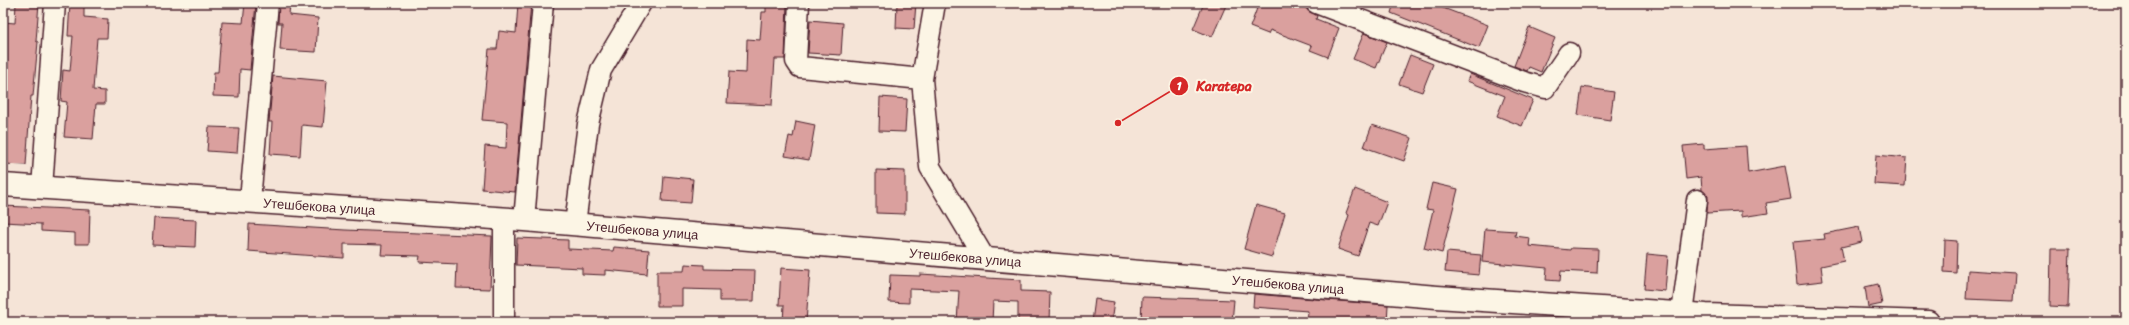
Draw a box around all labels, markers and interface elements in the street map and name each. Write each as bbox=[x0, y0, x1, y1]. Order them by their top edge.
callout: Karatepa bbox=[1169, 73, 1260, 99]
text: Karatepa bbox=[1195, 74, 1252, 99]
text: 1 bbox=[1176, 75, 1182, 97]
street label: Утешбекова улица bbox=[262, 191, 377, 222]
street label: Утешбекова улица bbox=[585, 214, 700, 246]
street label: Утешбекова улица bbox=[908, 241, 1023, 273]
street label: Утешбекова улица bbox=[1231, 268, 1346, 301]

